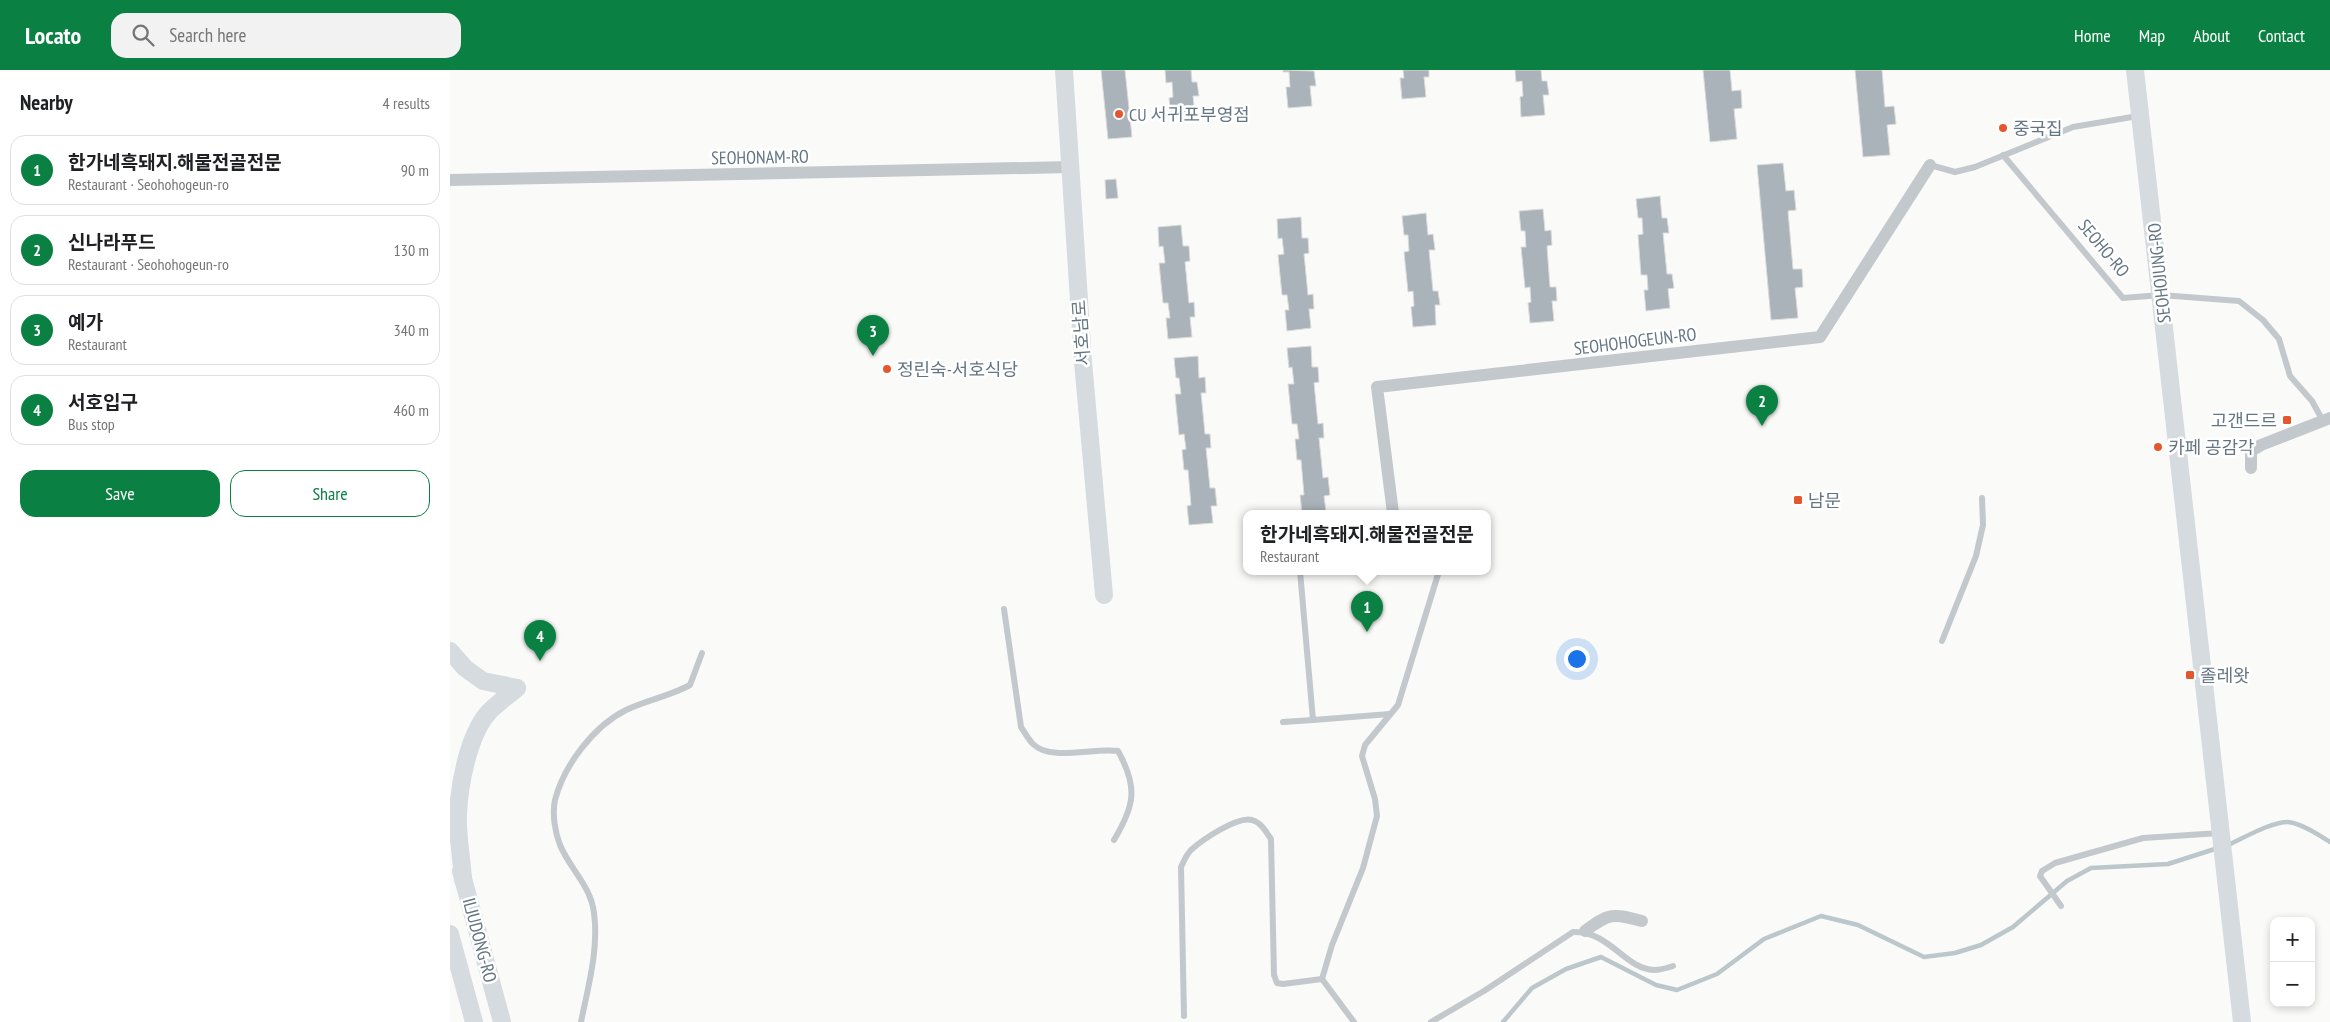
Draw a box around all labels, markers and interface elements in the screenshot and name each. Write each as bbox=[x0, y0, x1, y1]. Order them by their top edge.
search box bbox=[111, 13, 461, 58]
text: Locato bbox=[25, 20, 81, 51]
icon: search bbox=[129, 21, 157, 49]
text: Search here bbox=[169, 23, 246, 47]
text: Home bbox=[2074, 24, 2111, 47]
text: Map bbox=[2139, 24, 2165, 47]
text: About bbox=[2193, 24, 2230, 47]
text: Contact bbox=[2258, 24, 2305, 47]
text: Nearby bbox=[20, 89, 73, 116]
text: 4 results bbox=[383, 93, 430, 113]
place label: CU 서귀포부영점 bbox=[1129, 103, 1250, 126]
marker: CU 서귀포부영점 bbox=[1113, 108, 1125, 120]
place label: 중국집 bbox=[2013, 117, 2063, 140]
marker: 중국집 bbox=[1997, 122, 2009, 134]
street label: SEOHONAM-RO bbox=[711, 145, 809, 169]
text: 한가네흑돼지.해물전골전문 bbox=[68, 150, 282, 174]
text: 1 bbox=[33, 160, 41, 180]
text: 90 m bbox=[401, 160, 429, 180]
text: Restaurant · Seohohogeun-ro bbox=[68, 174, 229, 194]
street label: SEOHO-RO bbox=[2073, 215, 2135, 282]
street label: SEOHOJUNG-RO bbox=[2142, 222, 2176, 324]
text: 신나라푸드 bbox=[68, 230, 155, 254]
text: 2 bbox=[33, 240, 41, 260]
text: 130 m bbox=[394, 240, 429, 260]
text: Restaurant · Seohohogeun-ro bbox=[68, 254, 229, 274]
street label: 서호남로 bbox=[1067, 299, 1095, 367]
text: 예가 bbox=[68, 310, 103, 334]
pin: 3 bbox=[857, 315, 889, 356]
text: 3 bbox=[33, 320, 41, 340]
text: 340 m bbox=[394, 320, 429, 340]
street label: SEOHOHOGEUN-RO bbox=[1572, 322, 1698, 360]
text: Restaurant bbox=[68, 334, 127, 354]
place label: 정린숙-서호식당 bbox=[897, 358, 1018, 381]
marker: 정린숙-서호식당 bbox=[881, 363, 893, 375]
pin: 2 bbox=[1746, 385, 1778, 426]
text: 서호입구 bbox=[68, 390, 138, 414]
text: 4 bbox=[33, 400, 41, 420]
text: 460 m bbox=[394, 400, 429, 420]
place label: 고갠드르 bbox=[2211, 409, 2277, 432]
text: Bus stop bbox=[68, 414, 115, 434]
marker: 고갠드르 bbox=[2281, 414, 2293, 426]
place label: 카페 공감각 bbox=[2168, 436, 2255, 459]
marker: 카페 공감각 bbox=[2152, 441, 2164, 453]
button: Save bbox=[20, 470, 220, 517]
button: Share bbox=[230, 470, 430, 517]
place label: 남문 bbox=[1808, 489, 1841, 512]
marker: 남문 bbox=[1792, 494, 1804, 506]
popup bbox=[1243, 510, 1491, 575]
text: 한가네흑돼지.해물전골전문 bbox=[1260, 522, 1474, 546]
text: Restaurant bbox=[1260, 546, 1319, 566]
pin: 1 bbox=[1351, 591, 1383, 632]
pin: 4 bbox=[524, 620, 556, 661]
your location bbox=[1564, 646, 1590, 672]
place label: 졸레왓 bbox=[2200, 664, 2250, 687]
marker: 졸레왓 bbox=[2184, 669, 2196, 681]
street label: ILJUDONG-RO bbox=[458, 895, 502, 985]
map controls bbox=[2270, 917, 2315, 1007]
button: + bbox=[2270, 917, 2315, 962]
button: − bbox=[2270, 962, 2315, 1007]

